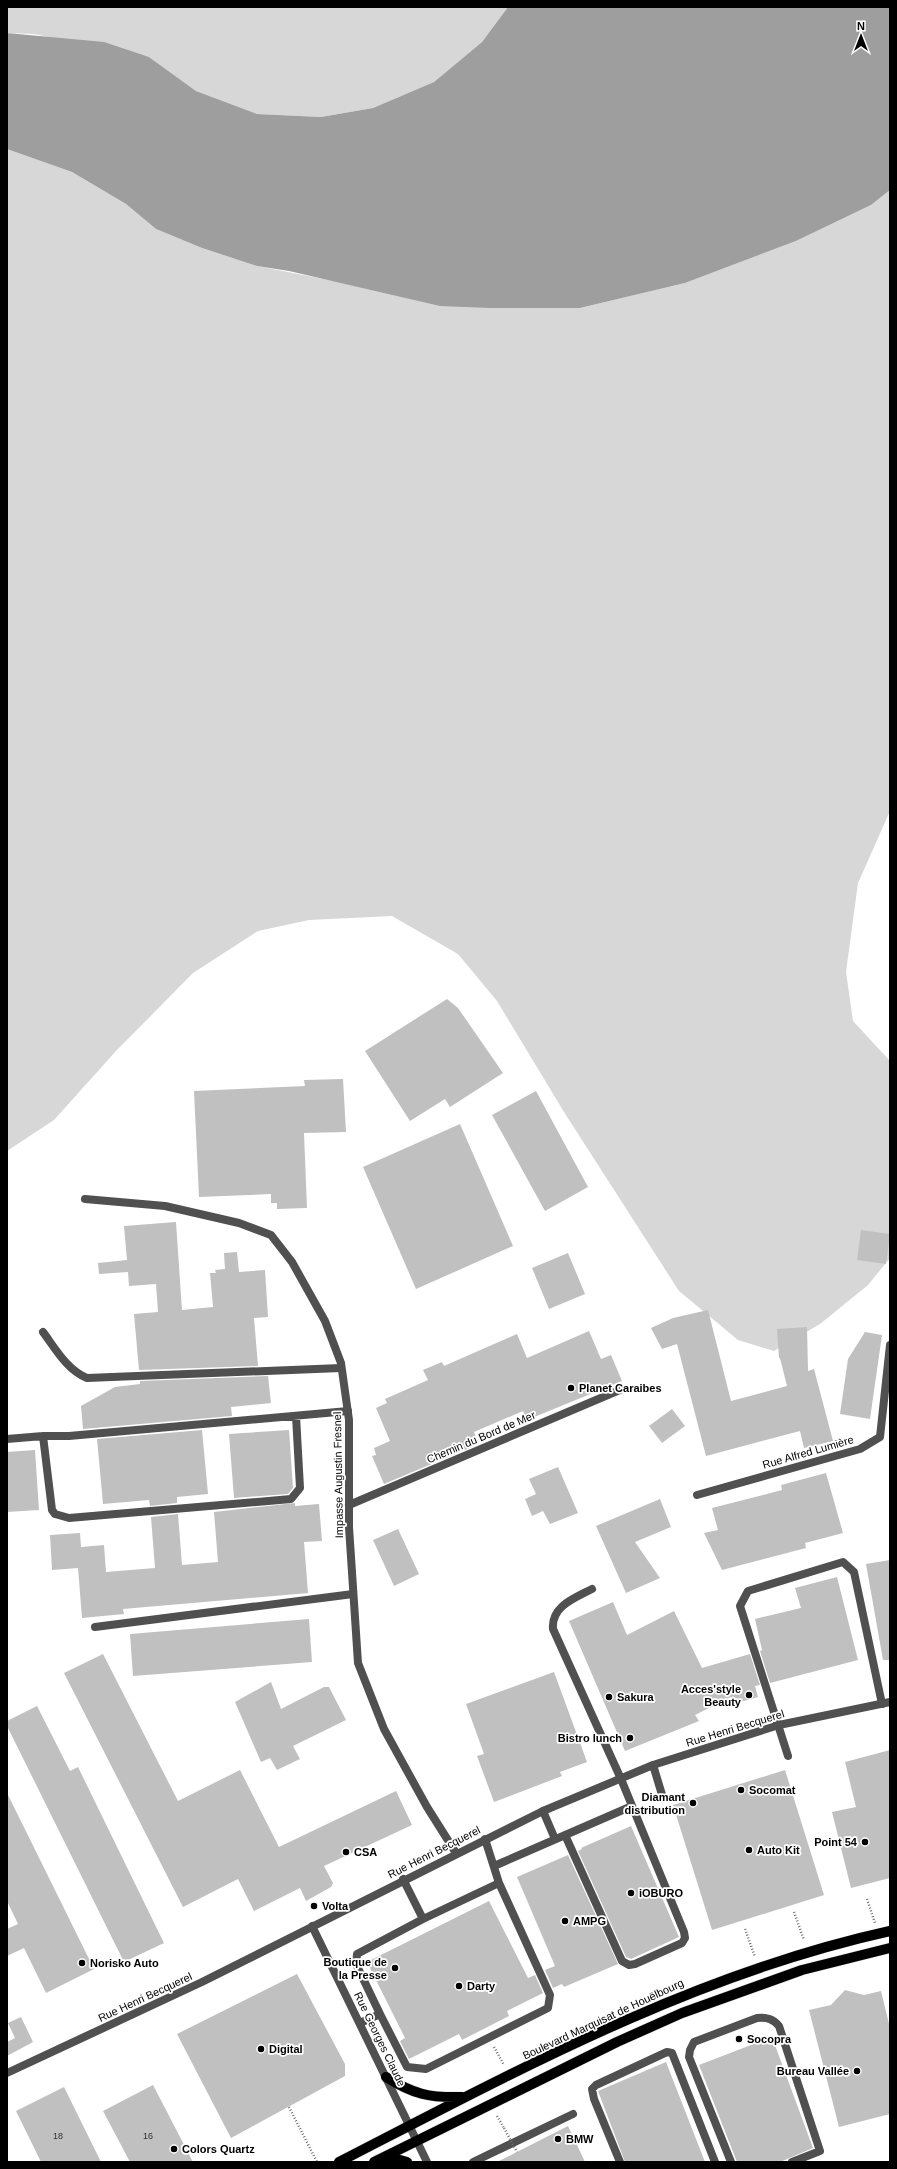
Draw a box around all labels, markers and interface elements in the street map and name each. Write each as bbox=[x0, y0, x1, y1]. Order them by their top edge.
north arrow bbox=[841, 16, 881, 56]
text: N bbox=[857, 20, 865, 32]
place label: Planet Caraibes bbox=[579, 1382, 662, 1394]
marker: Planet Caraibes bbox=[566, 1383, 576, 1393]
street label: Chemin du Bord de Mer bbox=[425, 1409, 537, 1465]
street label: Impasse Augustin Fresnel bbox=[331, 1412, 345, 1538]
street label: Rue Alfred Lumière bbox=[761, 1433, 855, 1471]
place label: Acces'style Beauty bbox=[681, 1683, 742, 1708]
marker: Acces'style Beauty bbox=[744, 1690, 754, 1700]
place label: Sakura bbox=[617, 1691, 655, 1703]
marker: Sakura bbox=[604, 1692, 614, 1702]
street label: Rue Henri Becquerel bbox=[684, 1707, 786, 1749]
place label: Bistro lunch bbox=[558, 1732, 622, 1744]
marker: Bistro lunch bbox=[625, 1733, 635, 1743]
place label: Socomat bbox=[749, 1784, 796, 1796]
marker: Socomat bbox=[736, 1785, 746, 1795]
place label: Diamant distribution bbox=[625, 1791, 685, 1816]
marker: Diamant distribution bbox=[688, 1798, 698, 1808]
street label: Rue Henri Becquerel bbox=[386, 1823, 482, 1881]
place label: Point 54 bbox=[814, 1836, 858, 1848]
marker: Point 54 bbox=[860, 1837, 870, 1847]
place label: Auto Kit bbox=[757, 1844, 800, 1856]
marker: Auto Kit bbox=[744, 1845, 754, 1855]
place label: CSA bbox=[354, 1846, 377, 1858]
marker: CSA bbox=[341, 1847, 351, 1857]
place label: iOBURO bbox=[639, 1887, 683, 1899]
marker: iOBURO bbox=[626, 1888, 636, 1898]
place label: Volta bbox=[322, 1900, 349, 1912]
marker: Volta bbox=[309, 1901, 319, 1911]
place label: AMPG bbox=[573, 1915, 606, 1927]
marker: AMPG bbox=[560, 1916, 570, 1926]
place label: Boutique de la Presse bbox=[323, 1956, 387, 1981]
place label: Norisko Auto bbox=[90, 1957, 159, 1969]
marker: Norisko Auto bbox=[77, 1958, 87, 1968]
marker: Boutique de la Presse bbox=[390, 1963, 400, 1973]
street label: Rue Henri Becquerel bbox=[96, 1970, 194, 2024]
street label: Boulevard Marquisat de Houëlbourg bbox=[521, 1976, 685, 2062]
place label: Darty bbox=[467, 1980, 496, 1992]
marker: Darty bbox=[454, 1981, 464, 1991]
street label: Rue Georges Claude bbox=[352, 1990, 408, 2088]
place label: Socopra bbox=[747, 2033, 792, 2045]
marker: Socopra bbox=[734, 2034, 744, 2044]
place label: Digital bbox=[269, 2043, 303, 2055]
marker: Digital bbox=[256, 2044, 266, 2054]
place label: Bureau Vallée bbox=[777, 2065, 849, 2077]
marker: Bureau Vallée bbox=[852, 2066, 862, 2076]
house number: 18 bbox=[53, 2131, 63, 2141]
house number: 16 bbox=[143, 2131, 153, 2141]
place label: BMW bbox=[566, 2133, 594, 2145]
marker: BMW bbox=[553, 2134, 563, 2144]
place label: Colors Quartz bbox=[182, 2143, 255, 2155]
marker: Colors Quartz bbox=[169, 2144, 179, 2154]

